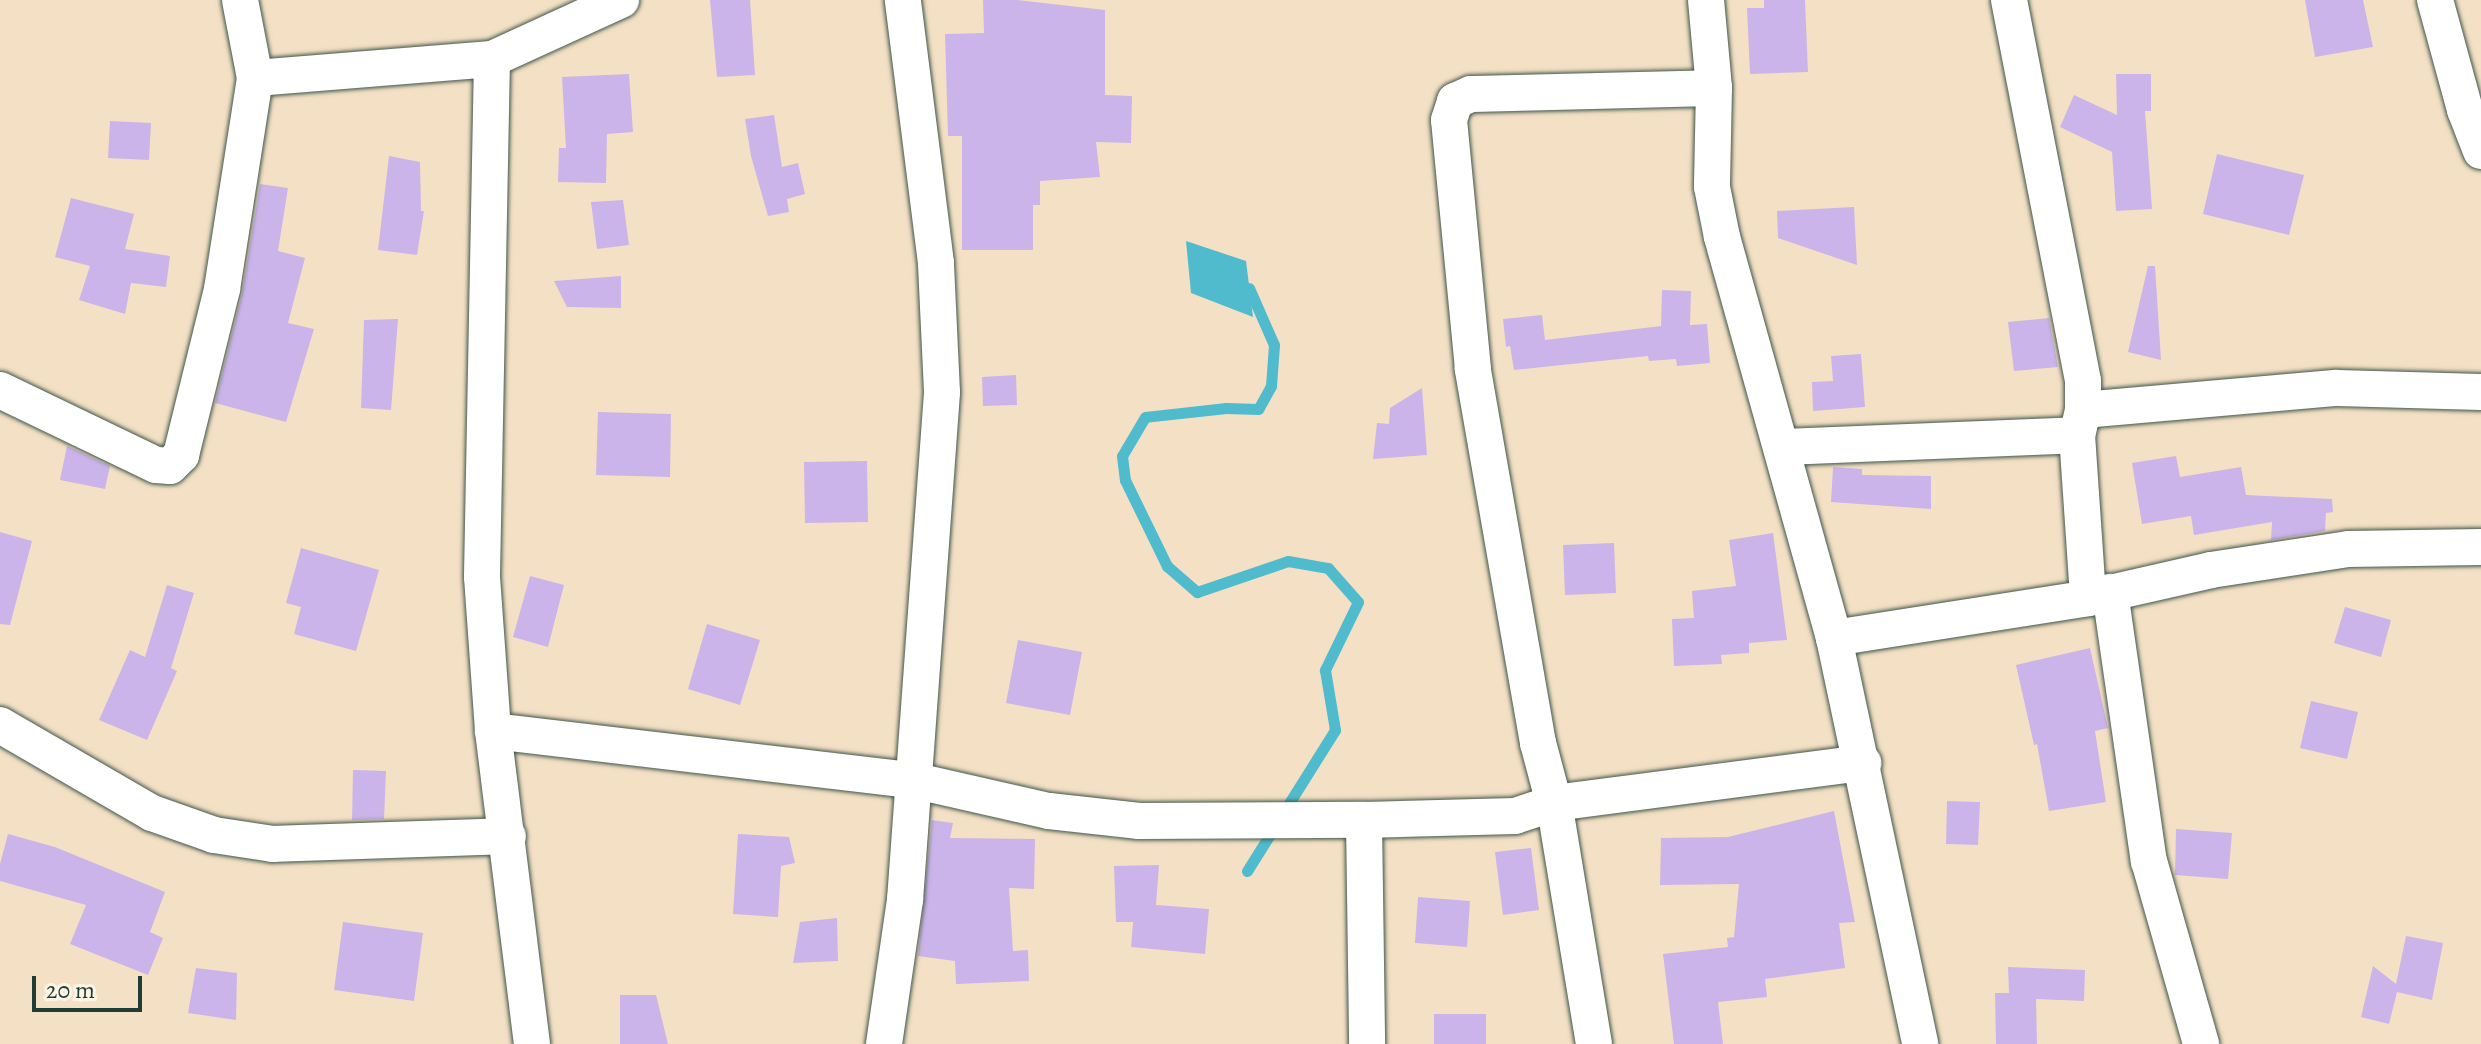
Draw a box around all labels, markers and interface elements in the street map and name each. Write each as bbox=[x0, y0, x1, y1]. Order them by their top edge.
scale bar bbox=[36, 960, 146, 1010]
text: 20 m bbox=[46, 974, 95, 1006]

